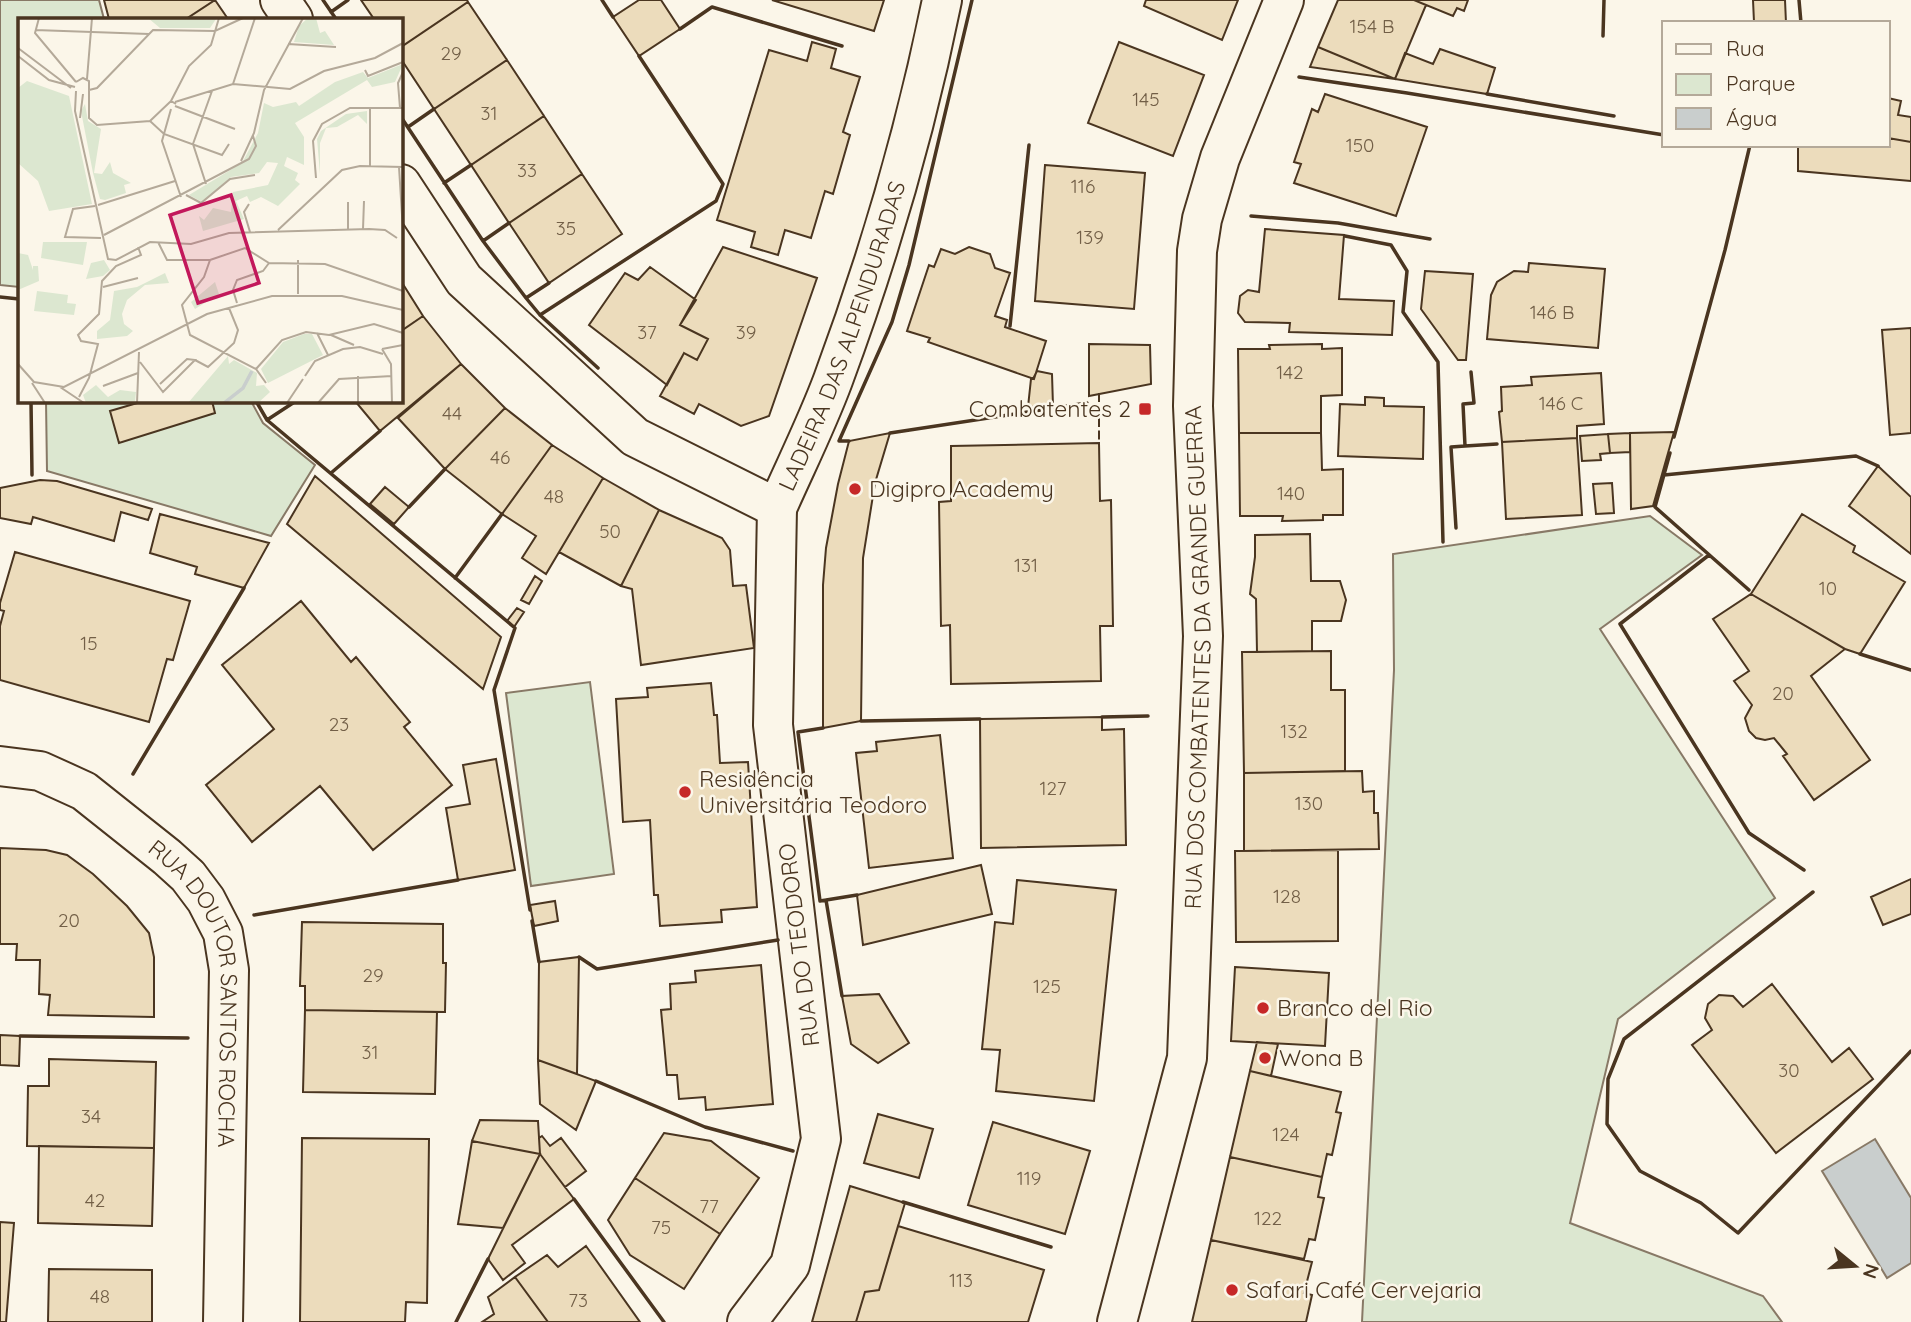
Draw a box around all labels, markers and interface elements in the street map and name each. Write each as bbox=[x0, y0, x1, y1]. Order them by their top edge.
house number: 154 B bbox=[1350, 14, 1394, 38]
inset map bbox=[18, 18, 402, 402]
legend bbox=[1662, 21, 1890, 147]
text: Rua bbox=[1726, 35, 1765, 61]
house number: 29 bbox=[440, 41, 462, 65]
text: Parque bbox=[1726, 70, 1795, 96]
house number: 145 bbox=[1132, 87, 1160, 111]
house number: 31 bbox=[481, 101, 498, 125]
text: Água bbox=[1726, 105, 1777, 131]
house number: 150 bbox=[1346, 133, 1374, 157]
house number: 33 bbox=[517, 158, 537, 182]
house number: 116 bbox=[1071, 174, 1095, 198]
street label: LADEIRA DAS ALPENDURADAS bbox=[772, 178, 911, 495]
house number: 35 bbox=[556, 216, 576, 240]
house number: 139 bbox=[1076, 225, 1104, 249]
house number: 146 B bbox=[1530, 300, 1574, 324]
house number: 37 bbox=[637, 320, 657, 344]
house number: 39 bbox=[736, 320, 756, 344]
house number: 142 bbox=[1276, 360, 1304, 384]
house number: 146 C bbox=[1539, 391, 1583, 415]
place label: Combatentes 2 bbox=[969, 394, 1131, 423]
house number: 44 bbox=[442, 401, 462, 425]
marker: Combatentes 2 bbox=[1137, 401, 1153, 417]
street label: RUA DOS COMBATENTES DA GRANDE GUERRA bbox=[1178, 405, 1217, 910]
house number: 46 bbox=[490, 445, 510, 469]
place label: Digipro Academy bbox=[869, 474, 1054, 503]
marker: Digipro Academy bbox=[847, 481, 863, 497]
house number: 140 bbox=[1277, 481, 1305, 505]
house number: 48 bbox=[544, 484, 564, 508]
house number: 50 bbox=[599, 519, 621, 543]
house number: 131 bbox=[1014, 553, 1038, 577]
house number: 10 bbox=[1819, 576, 1837, 600]
house number: 15 bbox=[80, 631, 98, 655]
house number: 20 bbox=[1772, 681, 1794, 705]
house number: 23 bbox=[329, 712, 349, 736]
house number: 132 bbox=[1280, 719, 1308, 743]
place label: Residência Universitária Teodoro bbox=[699, 764, 927, 819]
house number: 127 bbox=[1040, 776, 1067, 800]
marker: Residência Universitária Teodoro bbox=[677, 784, 693, 800]
house number: 130 bbox=[1295, 791, 1323, 815]
street label: RUA DOUTOR SANTOS ROCHA bbox=[143, 833, 244, 1148]
street label: RUA DO TEODORO bbox=[772, 842, 825, 1048]
house number: 128 bbox=[1273, 884, 1301, 908]
house number: 20 bbox=[58, 908, 80, 932]
house number: 29 bbox=[362, 963, 384, 987]
house number: 125 bbox=[1033, 974, 1061, 998]
place label: Branco del Rio bbox=[1277, 993, 1433, 1022]
marker: Branco del Rio bbox=[1255, 1000, 1271, 1016]
house number: 31 bbox=[362, 1040, 379, 1064]
place label: Wona B bbox=[1279, 1043, 1363, 1072]
marker: Wona B bbox=[1257, 1050, 1273, 1066]
house number: 30 bbox=[1778, 1058, 1800, 1082]
house number: 34 bbox=[81, 1104, 101, 1128]
house number: 124 bbox=[1272, 1122, 1300, 1146]
house number: 119 bbox=[1017, 1166, 1041, 1190]
house number: 42 bbox=[85, 1188, 105, 1212]
house number: 77 bbox=[699, 1194, 719, 1218]
house number: 122 bbox=[1254, 1206, 1282, 1230]
house number: 75 bbox=[651, 1215, 671, 1239]
north arrow bbox=[1820, 1231, 1890, 1301]
text: N bbox=[1858, 1261, 1885, 1282]
house number: 113 bbox=[949, 1268, 973, 1292]
place label: Safari Café Cervejaria bbox=[1246, 1275, 1482, 1304]
marker: Safari Café Cervejaria bbox=[1224, 1282, 1240, 1298]
house number: 48 bbox=[90, 1284, 110, 1308]
house number: 73 bbox=[568, 1288, 588, 1312]

